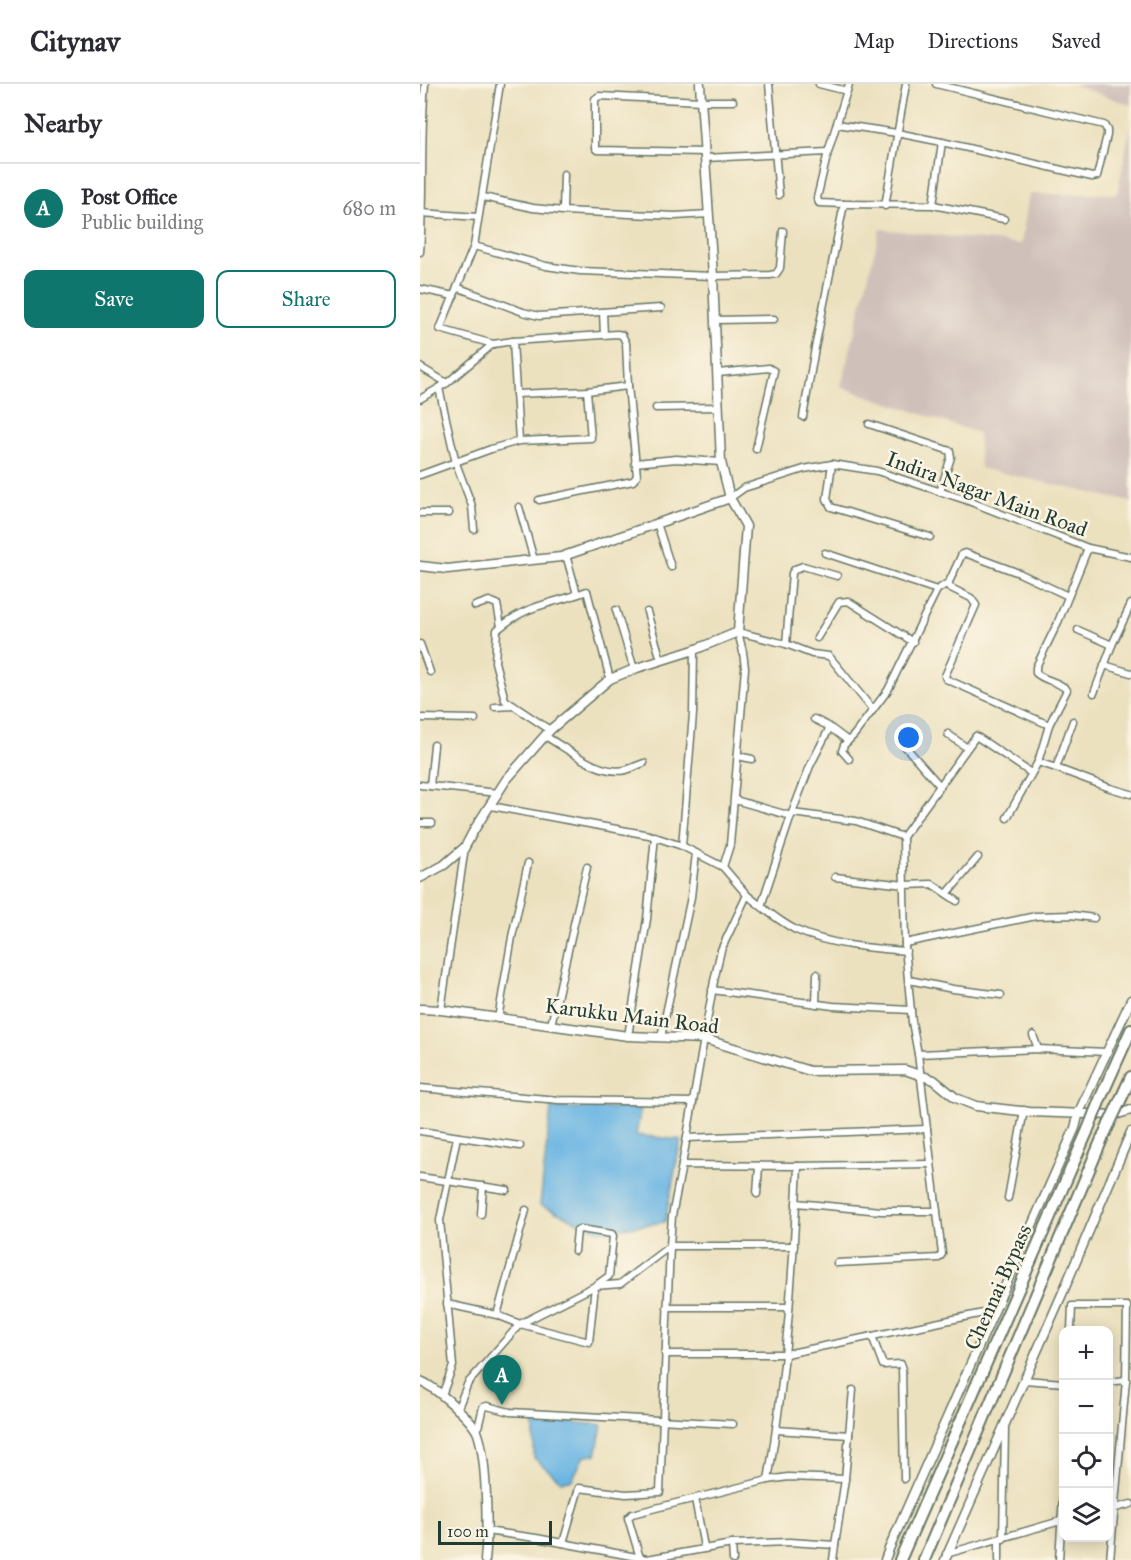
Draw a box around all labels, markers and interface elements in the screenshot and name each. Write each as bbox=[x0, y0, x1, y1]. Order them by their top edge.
text: Citynav bbox=[30, 24, 120, 59]
text: Map bbox=[854, 28, 895, 54]
text: Directions bbox=[928, 28, 1018, 54]
text: Saved bbox=[1051, 28, 1101, 54]
text: Nearby bbox=[24, 107, 102, 139]
text: Post Office bbox=[81, 183, 178, 210]
text: A bbox=[37, 196, 50, 220]
text: 680 m bbox=[342, 196, 396, 220]
text: Public building bbox=[81, 210, 203, 234]
button: Save bbox=[24, 270, 204, 328]
button: Share bbox=[216, 270, 396, 328]
street label: Indira Nagar Main Road bbox=[883, 446, 1092, 543]
your location bbox=[894, 723, 923, 752]
street label: Karukku Main Road bbox=[544, 992, 721, 1040]
street label: Chennai Bypass bbox=[959, 1220, 1037, 1354]
map controls bbox=[1059, 1326, 1113, 1542]
button: + bbox=[1059, 1326, 1113, 1380]
pin: A bbox=[482, 1356, 521, 1405]
button: − bbox=[1059, 1380, 1113, 1434]
button: locate bbox=[1059, 1434, 1113, 1488]
button: layers bbox=[1059, 1488, 1113, 1542]
scale bar bbox=[438, 1518, 552, 1546]
text: 100 m bbox=[447, 1522, 489, 1541]

